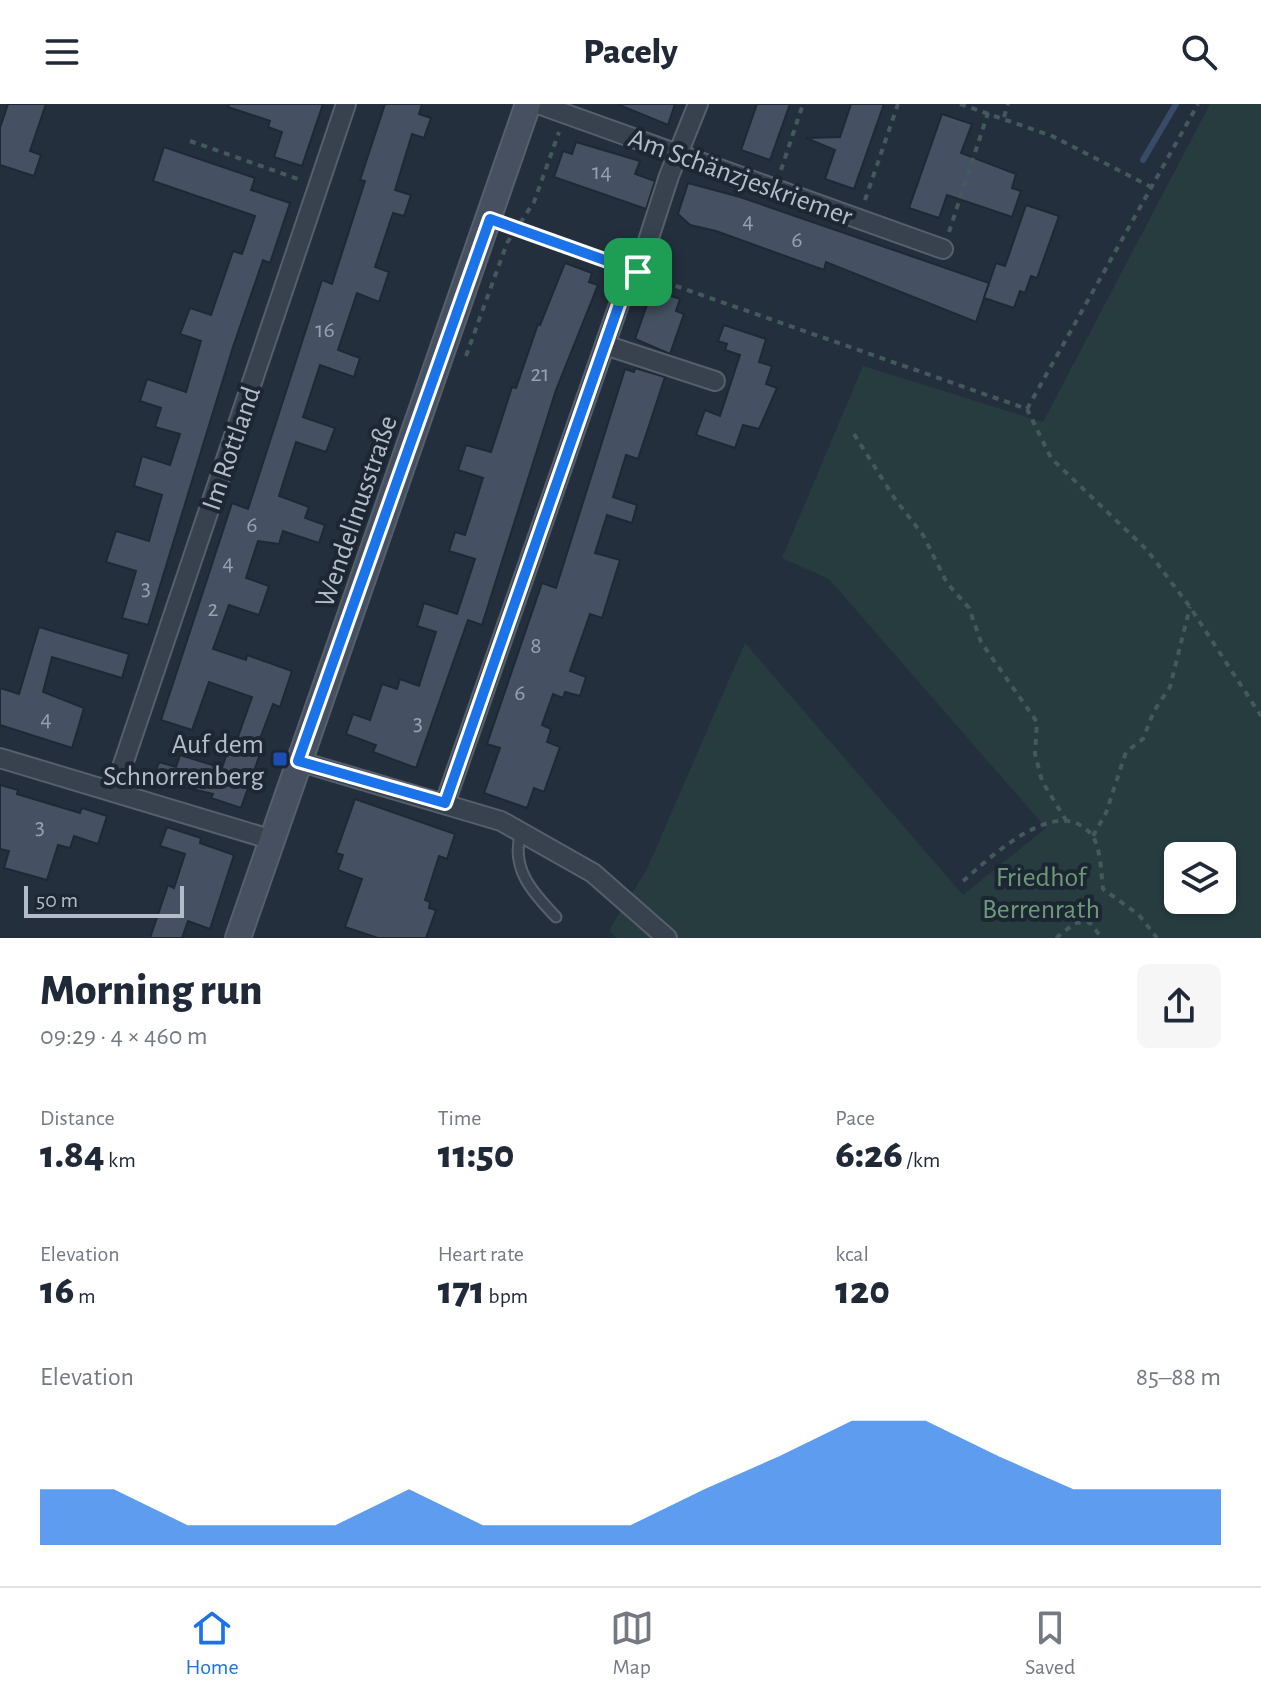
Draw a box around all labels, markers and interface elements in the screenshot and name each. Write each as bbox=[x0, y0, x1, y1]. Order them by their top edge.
icon: menu bbox=[40, 30, 84, 74]
icon: search bbox=[1177, 30, 1221, 74]
text: Pacely bbox=[583, 34, 678, 70]
street label: Am Schänzjeskriemer bbox=[625, 124, 856, 231]
house number: 14 bbox=[592, 160, 612, 184]
house number: 4 bbox=[742, 209, 754, 233]
house number: 6 bbox=[791, 228, 803, 252]
pin bbox=[604, 238, 672, 306]
icon: arrive bbox=[616, 250, 660, 294]
house number: 16 bbox=[315, 318, 335, 342]
house number: 21 bbox=[530, 362, 550, 386]
street label: Im Rottland bbox=[198, 383, 266, 514]
street label: Wendelinusstraße bbox=[311, 412, 403, 611]
house number: 6 bbox=[246, 513, 258, 537]
house number: 4 bbox=[222, 551, 234, 575]
house number: 3 bbox=[141, 576, 151, 600]
house number: 2 bbox=[208, 597, 219, 621]
house number: 8 bbox=[530, 634, 542, 658]
house number: 6 bbox=[514, 681, 526, 705]
house number: 4 bbox=[40, 707, 52, 731]
house number: 3 bbox=[413, 711, 423, 735]
place label: Auf dem Schnorrenberg bbox=[103, 731, 264, 791]
marker: Auf dem Schnorrenberg bbox=[271, 750, 289, 768]
house number: 3 bbox=[35, 815, 45, 839]
map controls bbox=[1164, 842, 1236, 914]
button: layers bbox=[1164, 842, 1236, 914]
park label: Friedhof Berrenrath bbox=[982, 864, 1100, 924]
scale bar bbox=[24, 882, 184, 918]
text: 50 m bbox=[36, 889, 78, 911]
button: share bbox=[1137, 964, 1221, 1048]
text: Morning run bbox=[40, 969, 263, 1013]
text: 09:29 · 4 × 460 m bbox=[40, 1023, 208, 1049]
text: Distance bbox=[40, 1107, 115, 1129]
text: Time bbox=[438, 1107, 482, 1129]
text: Pace bbox=[835, 1107, 875, 1129]
text: 1.84 bbox=[40, 1135, 104, 1175]
text: 11:50 bbox=[438, 1135, 514, 1175]
text: 6:26 bbox=[835, 1135, 903, 1175]
text: km bbox=[104, 1149, 136, 1171]
text: /km bbox=[903, 1149, 940, 1171]
text: Elevation bbox=[40, 1243, 120, 1265]
text: Heart rate bbox=[438, 1243, 524, 1265]
text: kcal bbox=[835, 1243, 869, 1265]
text: 16 bbox=[40, 1271, 74, 1311]
text: 171 bbox=[438, 1271, 485, 1311]
text: 120 bbox=[835, 1271, 890, 1311]
text: m bbox=[74, 1285, 96, 1307]
text: bpm bbox=[485, 1285, 528, 1307]
text: Elevation bbox=[40, 1364, 134, 1390]
text: 85–88 m bbox=[1136, 1364, 1221, 1390]
tab: Home bbox=[186, 1606, 239, 1680]
tab: Map bbox=[610, 1606, 654, 1680]
tab: Saved bbox=[1025, 1606, 1075, 1680]

